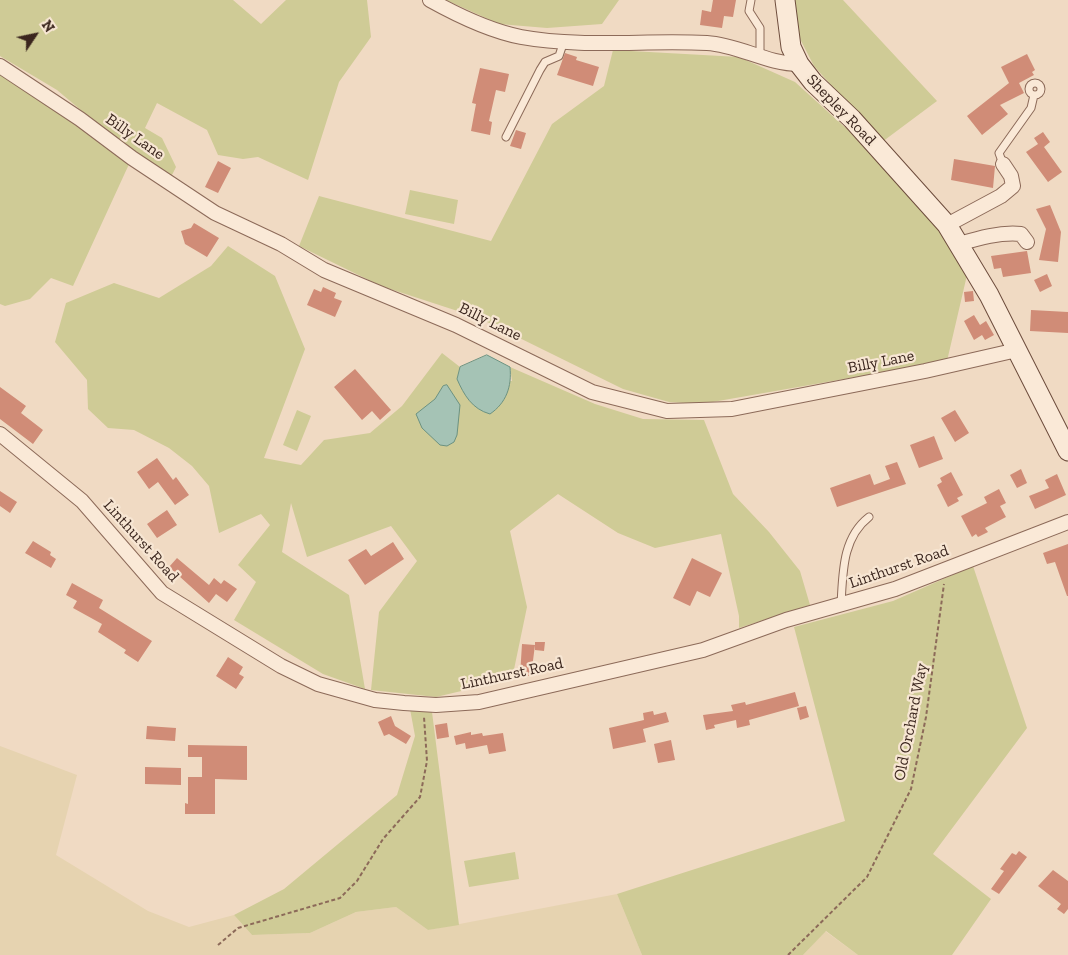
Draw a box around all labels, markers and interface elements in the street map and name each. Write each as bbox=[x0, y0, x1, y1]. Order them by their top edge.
north arrow bbox=[10, 10, 60, 60]
text: N bbox=[38, 17, 58, 35]
street label: Shepley Road bbox=[802, 70, 880, 150]
street label: Billy Lane bbox=[102, 110, 168, 164]
street label: Billy Lane bbox=[456, 299, 524, 345]
street label: Billy Lane bbox=[846, 346, 916, 378]
street label: Linthurst Road bbox=[99, 496, 183, 586]
street label: Linthurst Road bbox=[847, 541, 951, 593]
street label: Linthurst Road bbox=[459, 654, 565, 694]
street label: Old Orchard Way bbox=[890, 661, 932, 783]

